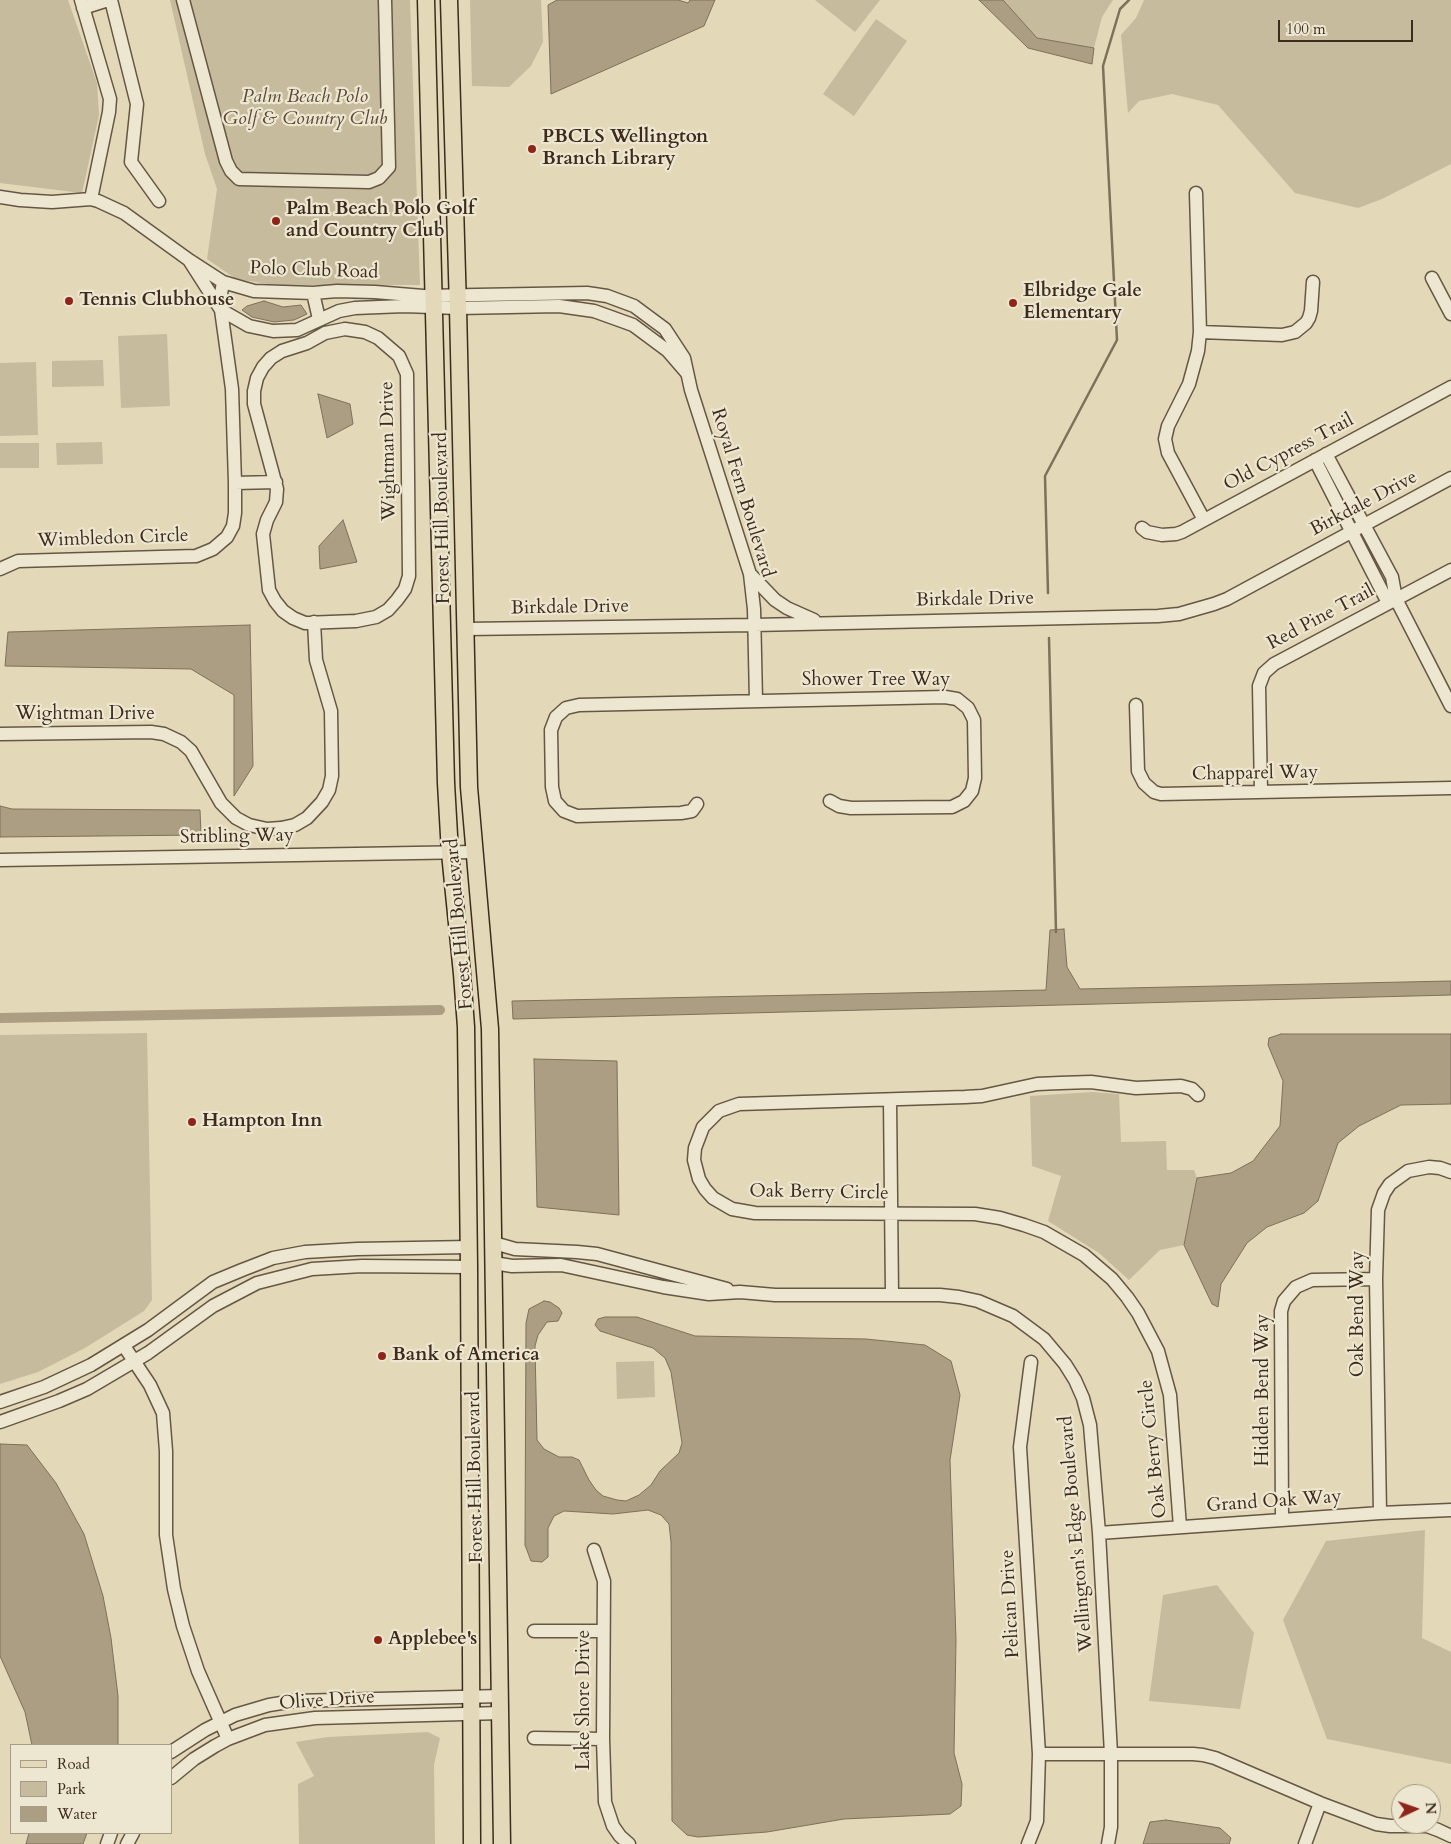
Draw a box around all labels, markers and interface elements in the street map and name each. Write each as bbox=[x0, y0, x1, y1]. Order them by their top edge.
scale bar bbox=[1281, 10, 1416, 42]
text: 100 m bbox=[1286, 19, 1326, 39]
park label: Palm Beach Polo Golf & Country Club bbox=[223, 87, 387, 131]
place label: PBCLS Wellington Branch Library bbox=[542, 127, 708, 171]
marker: PBCLS Wellington Branch Library bbox=[526, 143, 538, 155]
place label: Palm Beach Polo Golf and Country Club bbox=[286, 199, 475, 243]
marker: Palm Beach Polo Golf and Country Club bbox=[270, 215, 282, 227]
street label: Polo Club Road bbox=[249, 257, 379, 285]
place label: Elbridge Gale Elementary bbox=[1023, 281, 1142, 325]
place label: Tennis Clubhouse bbox=[79, 290, 234, 312]
marker: Tennis Clubhouse bbox=[63, 295, 75, 307]
marker: Elbridge Gale Elementary bbox=[1007, 297, 1019, 309]
street label: Wightman Drive bbox=[376, 381, 402, 521]
street label: Royal Fern Boulevard bbox=[705, 406, 779, 580]
street label: Old Cypress Trail bbox=[1220, 409, 1358, 497]
street label: Forest Hill Boulevard bbox=[430, 432, 456, 604]
street label: Birkdale Drive bbox=[1306, 466, 1422, 542]
street label: Wimbledon Circle bbox=[37, 525, 189, 553]
street label: Red Pine Trail bbox=[1264, 580, 1378, 656]
street label: Birkdale Drive bbox=[916, 588, 1034, 612]
street label: Birkdale Drive bbox=[511, 596, 629, 620]
street label: Shower Tree Way bbox=[802, 670, 950, 692]
street label: Wightman Drive bbox=[15, 704, 155, 726]
street label: Chapparel Way bbox=[1192, 761, 1318, 787]
street label: Stribling Way bbox=[180, 825, 294, 849]
street label: Forest Hill Boulevard bbox=[441, 837, 479, 1011]
place label: Hampton Inn bbox=[202, 1111, 322, 1133]
marker: Hampton Inn bbox=[186, 1116, 198, 1128]
street label: Oak Berry Circle bbox=[749, 1180, 889, 1206]
street label: Oak Bend Way bbox=[1348, 1251, 1370, 1377]
street label: Hidden Bend Way bbox=[1253, 1314, 1275, 1466]
place label: Bank of America bbox=[392, 1345, 540, 1367]
marker: Bank of America bbox=[376, 1350, 388, 1362]
street label: Oak Berry Circle bbox=[1135, 1379, 1173, 1519]
street label: Forest Hill Boulevard bbox=[463, 1391, 489, 1563]
street label: Wellington's Edge Boulevard bbox=[1055, 1415, 1099, 1653]
street label: Grand Oak Way bbox=[1206, 1486, 1342, 1518]
street label: Pelican Drive bbox=[997, 1549, 1025, 1659]
place label: Applebee's bbox=[388, 1629, 477, 1651]
street label: Lake Shore Drive bbox=[574, 1630, 596, 1770]
marker: Applebee's bbox=[372, 1634, 384, 1646]
street label: Olive Drive bbox=[278, 1686, 376, 1716]
legend bbox=[10, 1744, 172, 1834]
text: Road bbox=[57, 1754, 90, 1774]
text: Park bbox=[57, 1779, 86, 1799]
north arrow bbox=[1391, 1784, 1441, 1834]
text: N bbox=[1421, 1802, 1440, 1815]
text: Water bbox=[57, 1804, 97, 1824]

